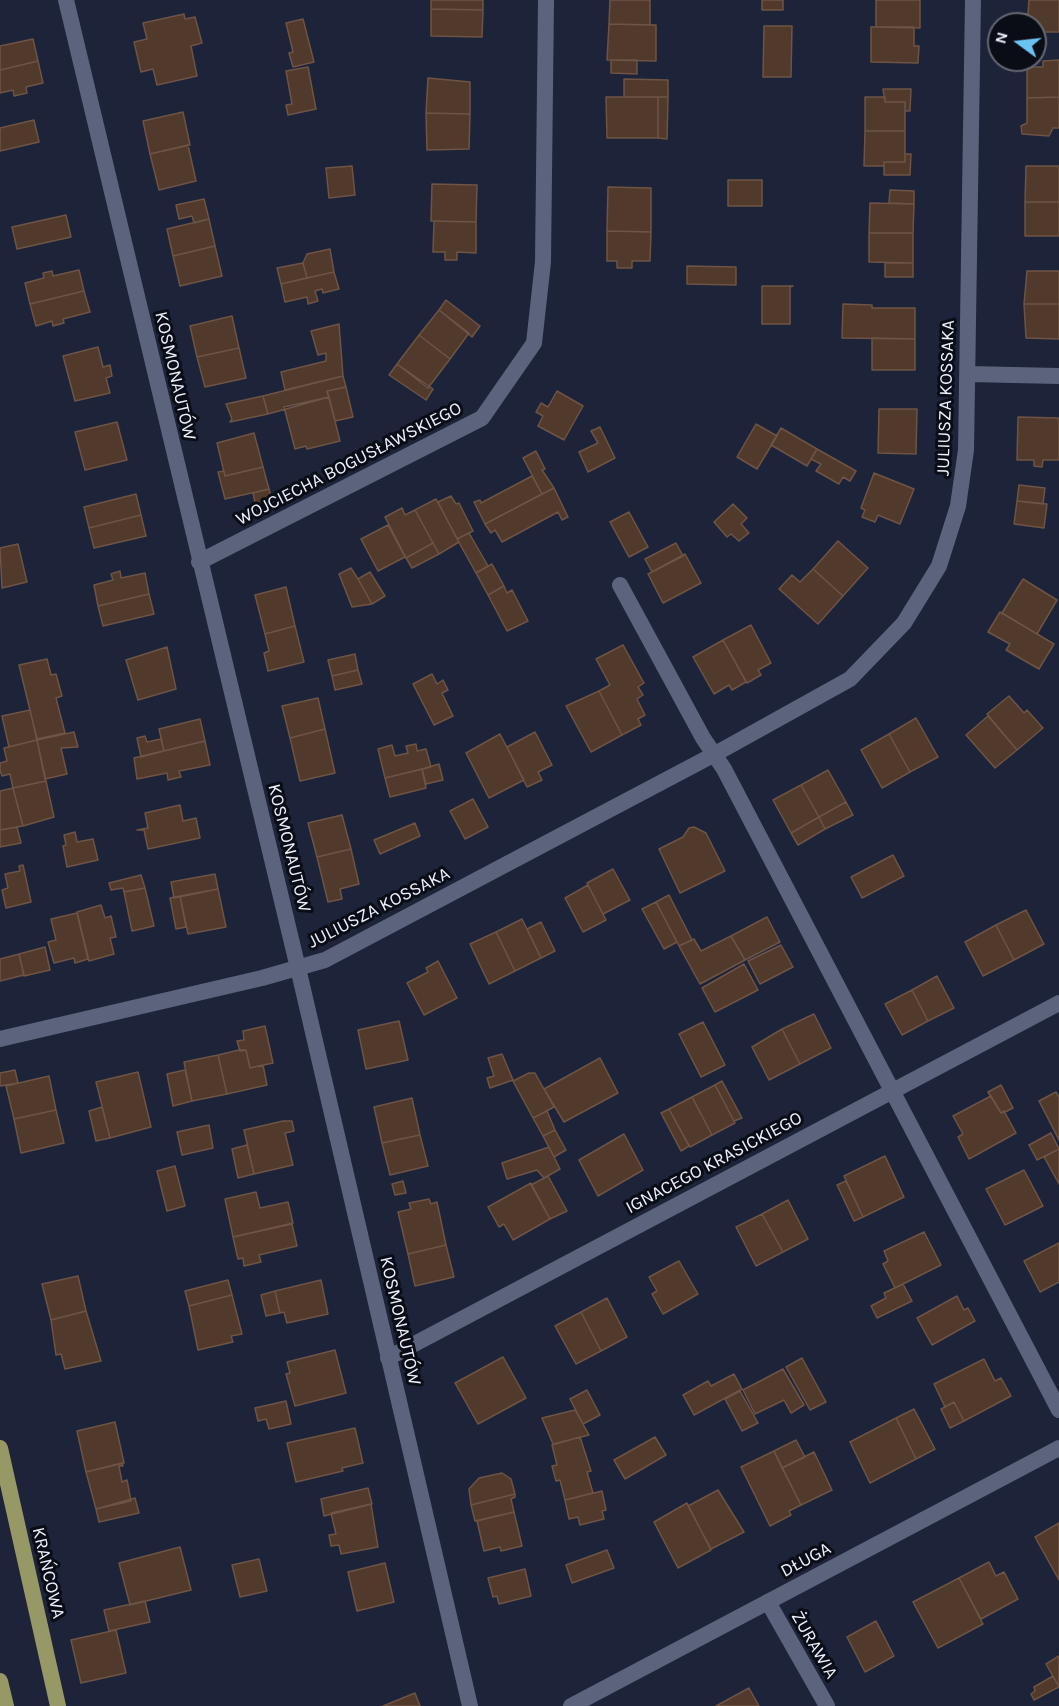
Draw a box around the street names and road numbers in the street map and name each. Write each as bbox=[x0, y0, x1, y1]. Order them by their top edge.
street label: KOSMONAUTÓW bbox=[150, 310, 200, 442]
street label: JULIUSZA KOSSAKA bbox=[932, 320, 960, 476]
street label: WOJCIECHA BOGUSŁAWSKIEGO bbox=[233, 398, 465, 530]
street label: KOSMONAUTÓW bbox=[263, 782, 315, 914]
street label: JULIUSZA KOSSAKA bbox=[304, 863, 454, 953]
street label: IGNACEGO KRASICKIEGO bbox=[622, 1107, 806, 1219]
street label: KOSMONAUTÓW bbox=[375, 1255, 425, 1387]
street label: KRAŃCOWA bbox=[27, 1525, 69, 1621]
street label: DŁUGA bbox=[777, 1538, 835, 1582]
street label: ŻURAWIA bbox=[786, 1607, 842, 1683]

